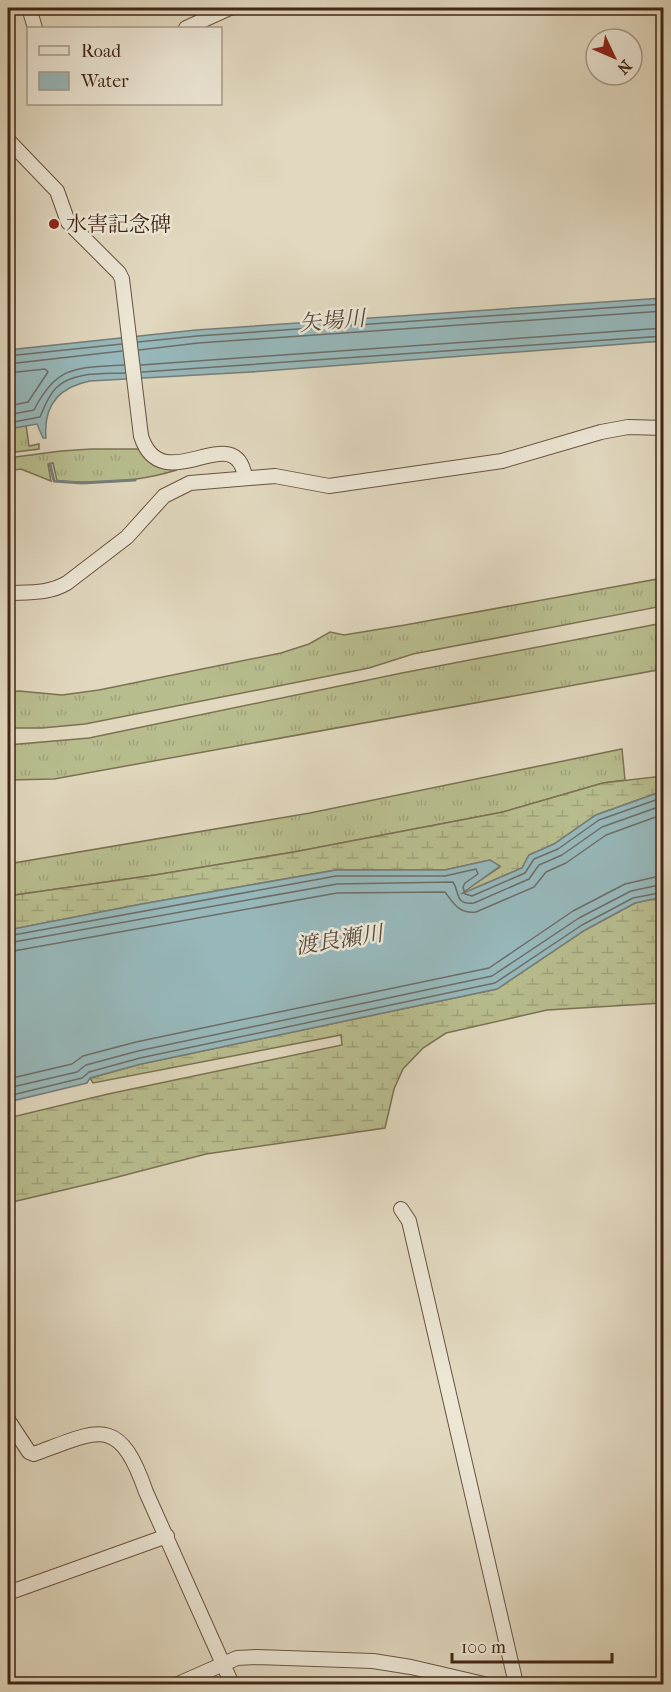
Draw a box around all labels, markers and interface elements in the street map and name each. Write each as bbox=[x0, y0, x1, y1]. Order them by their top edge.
legend bbox=[27, 27, 222, 105]
north arrow bbox=[584, 27, 644, 87]
text: Road bbox=[81, 41, 121, 62]
text: N bbox=[613, 56, 635, 79]
text: Water bbox=[80, 71, 129, 92]
place label: 水害記念碑 bbox=[66, 212, 171, 236]
marker: 水害記念碑 bbox=[47, 217, 61, 231]
water label: 矢場川 bbox=[298, 305, 368, 337]
water label: 渡良瀬川 bbox=[294, 920, 387, 960]
scale bar bbox=[452, 1626, 612, 1664]
text: 100 m bbox=[461, 1637, 506, 1658]

